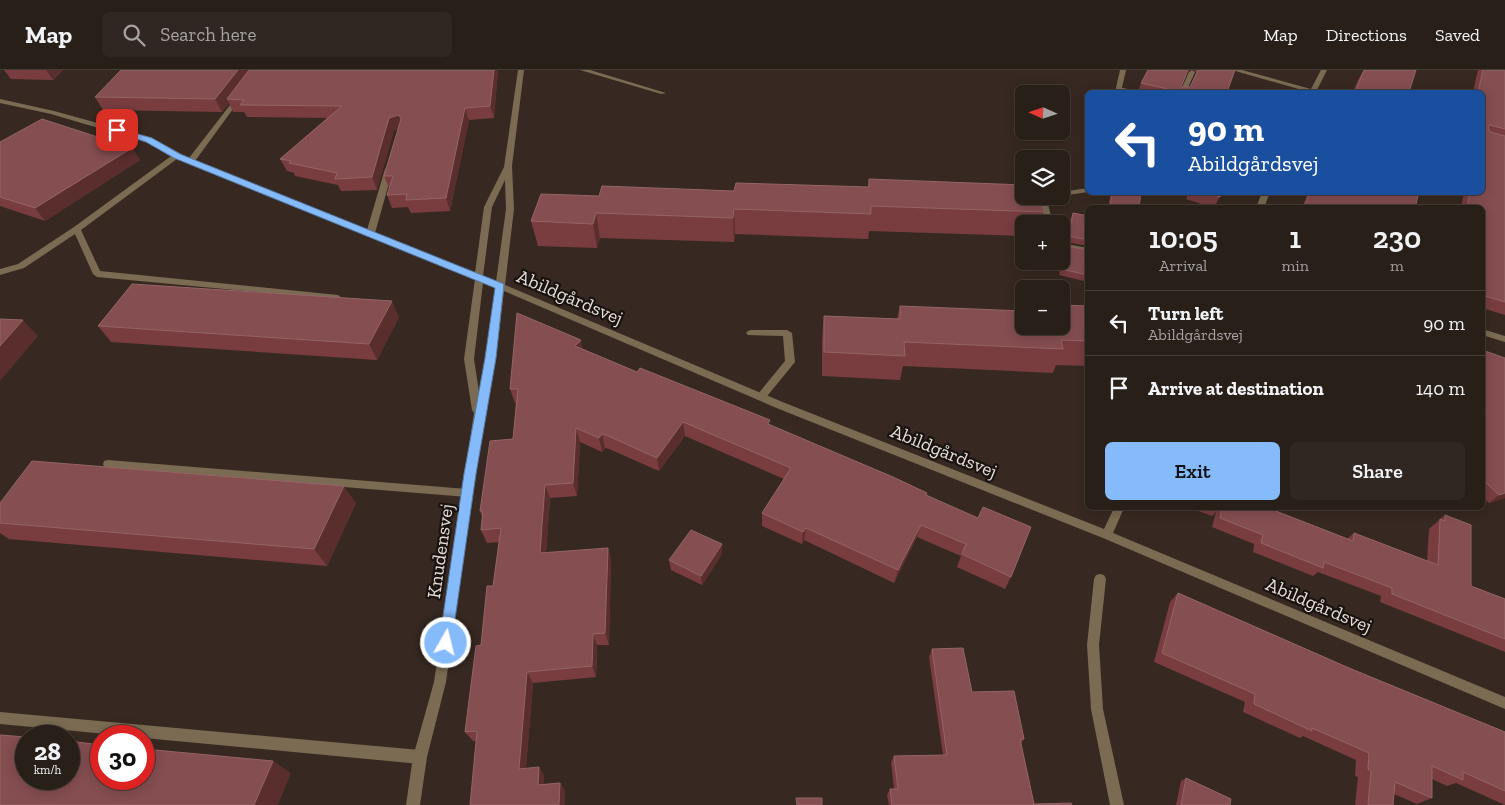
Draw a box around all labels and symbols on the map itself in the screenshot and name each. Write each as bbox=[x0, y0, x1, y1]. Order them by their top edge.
north arrow bbox=[1015, 85, 1070, 140]
pin bbox=[96, 109, 138, 151]
street label: Abildgårdsvej bbox=[514, 264, 626, 330]
street label: Abildgårdsvej bbox=[887, 419, 1001, 483]
street label: Knudensvej bbox=[422, 502, 458, 600]
street label: Abildgårdsvej bbox=[1263, 572, 1375, 638]
position arrow bbox=[419, 616, 471, 668]
speed limit sign: 30 bbox=[90, 725, 155, 790]

